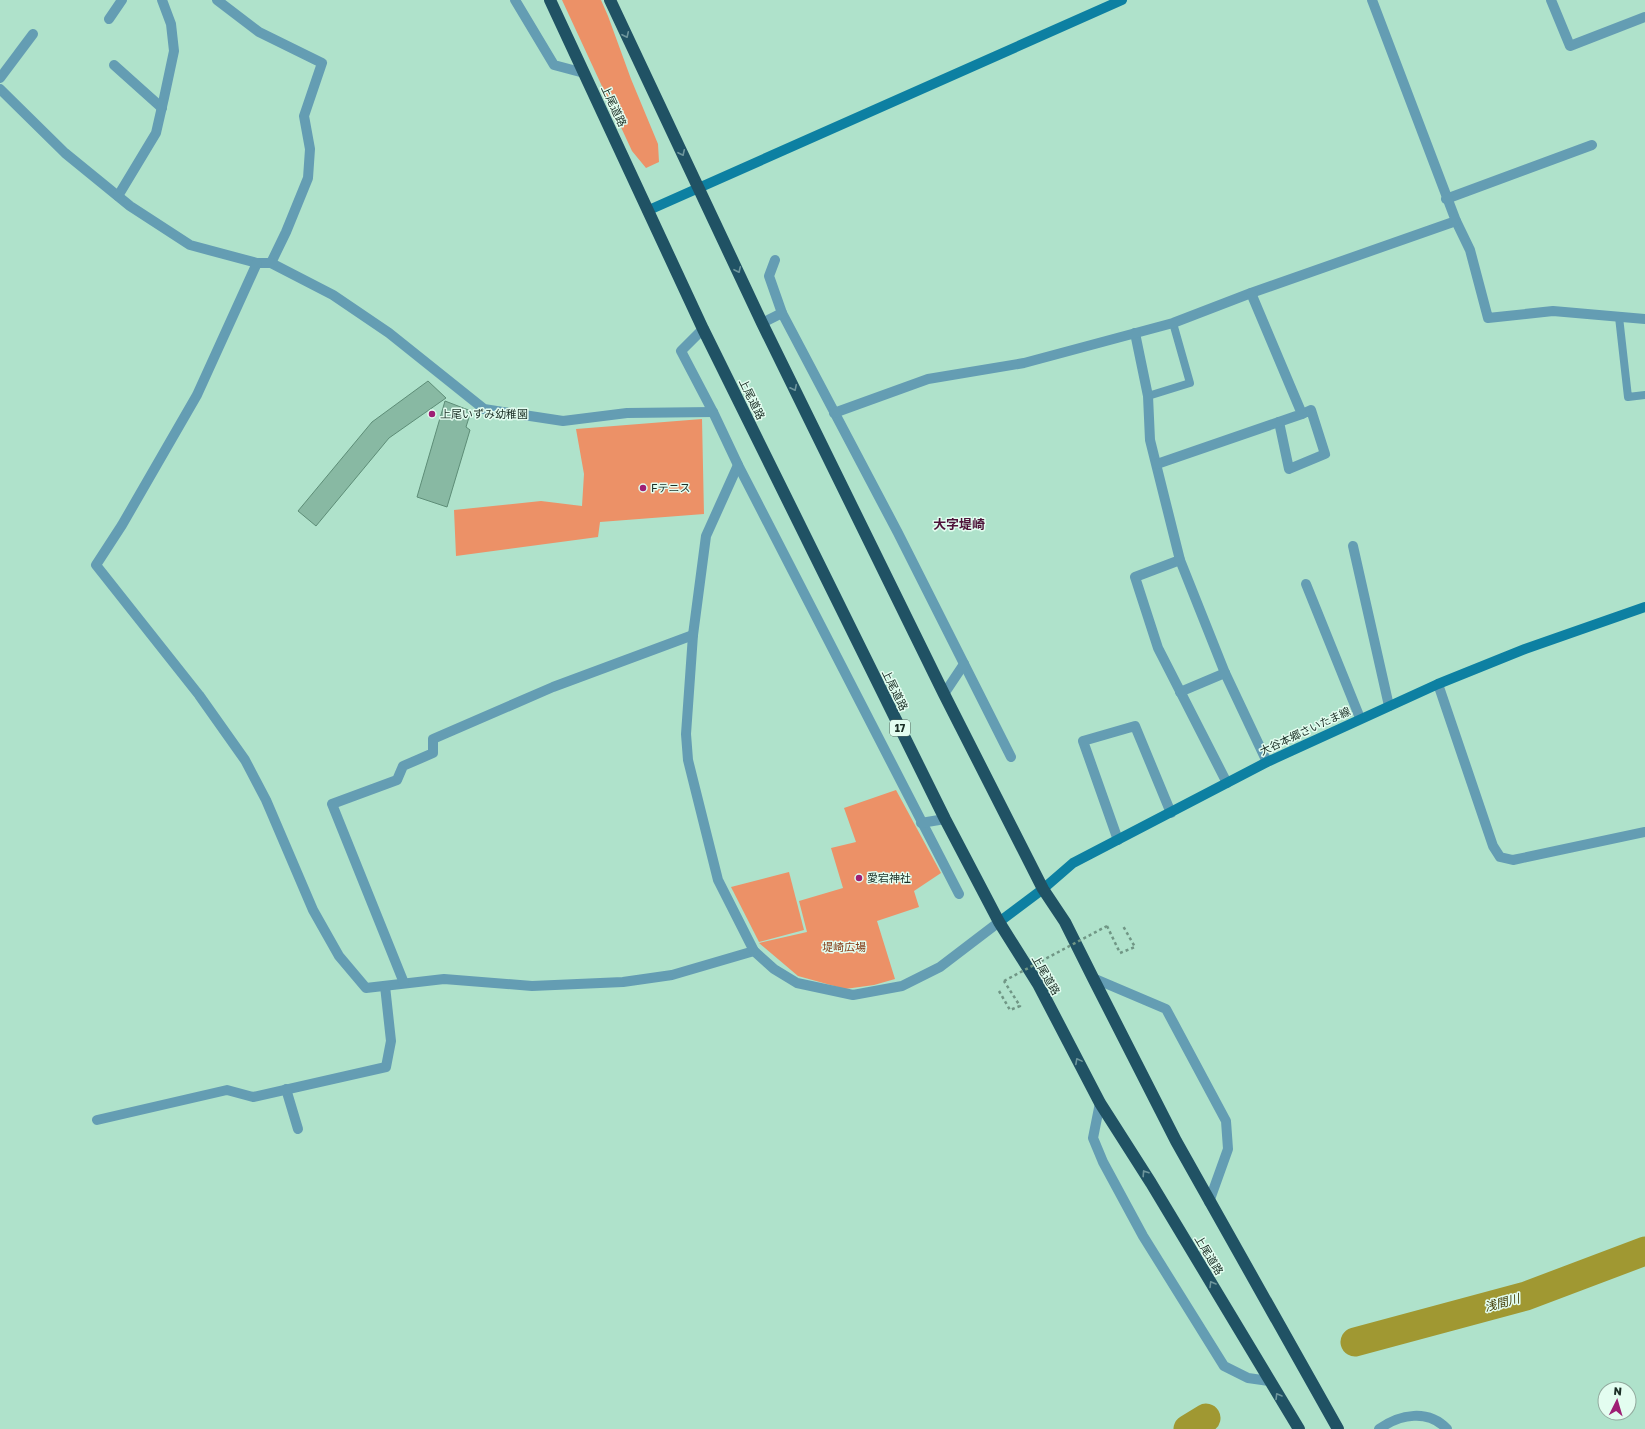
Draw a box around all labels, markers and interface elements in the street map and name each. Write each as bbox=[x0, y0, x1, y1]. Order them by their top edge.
one-way arrow bbox=[621, 31, 629, 39]
street label: 上尾道路 bbox=[599, 83, 630, 128]
one-way arrow bbox=[677, 148, 685, 156]
one-way arrow bbox=[733, 267, 741, 274]
street label: 上尾道路 bbox=[737, 376, 768, 421]
one-way arrow bbox=[789, 383, 797, 391]
place label: 上尾いずみ幼稚園 bbox=[440, 407, 528, 420]
marker: 上尾いずみ幼稚園 bbox=[427, 409, 437, 419]
place label: Fテニス bbox=[651, 481, 691, 494]
marker: Fテニス bbox=[638, 483, 648, 493]
district label: 大字堤崎 bbox=[933, 516, 985, 532]
street label: 上尾道路 bbox=[880, 667, 911, 712]
street label: 大谷本郷さいたま線 bbox=[1257, 704, 1352, 757]
road number: 17 bbox=[890, 720, 910, 736]
place label: 愛宕神社 bbox=[867, 871, 911, 884]
marker: 愛宕神社 bbox=[854, 873, 864, 883]
park label: 堤崎広場 bbox=[822, 940, 866, 953]
street label: 上尾道路 bbox=[1030, 952, 1063, 997]
one-way arrow bbox=[1075, 1058, 1083, 1065]
one-way arrow bbox=[1142, 1170, 1149, 1177]
street label: 上尾道路 bbox=[1193, 1233, 1226, 1277]
one-way arrow bbox=[1209, 1281, 1216, 1288]
water label: 浅間川 bbox=[1483, 1290, 1523, 1314]
north arrow bbox=[1597, 1381, 1637, 1421]
text: N bbox=[1613, 1384, 1623, 1397]
one-way arrow bbox=[1276, 1393, 1283, 1400]

